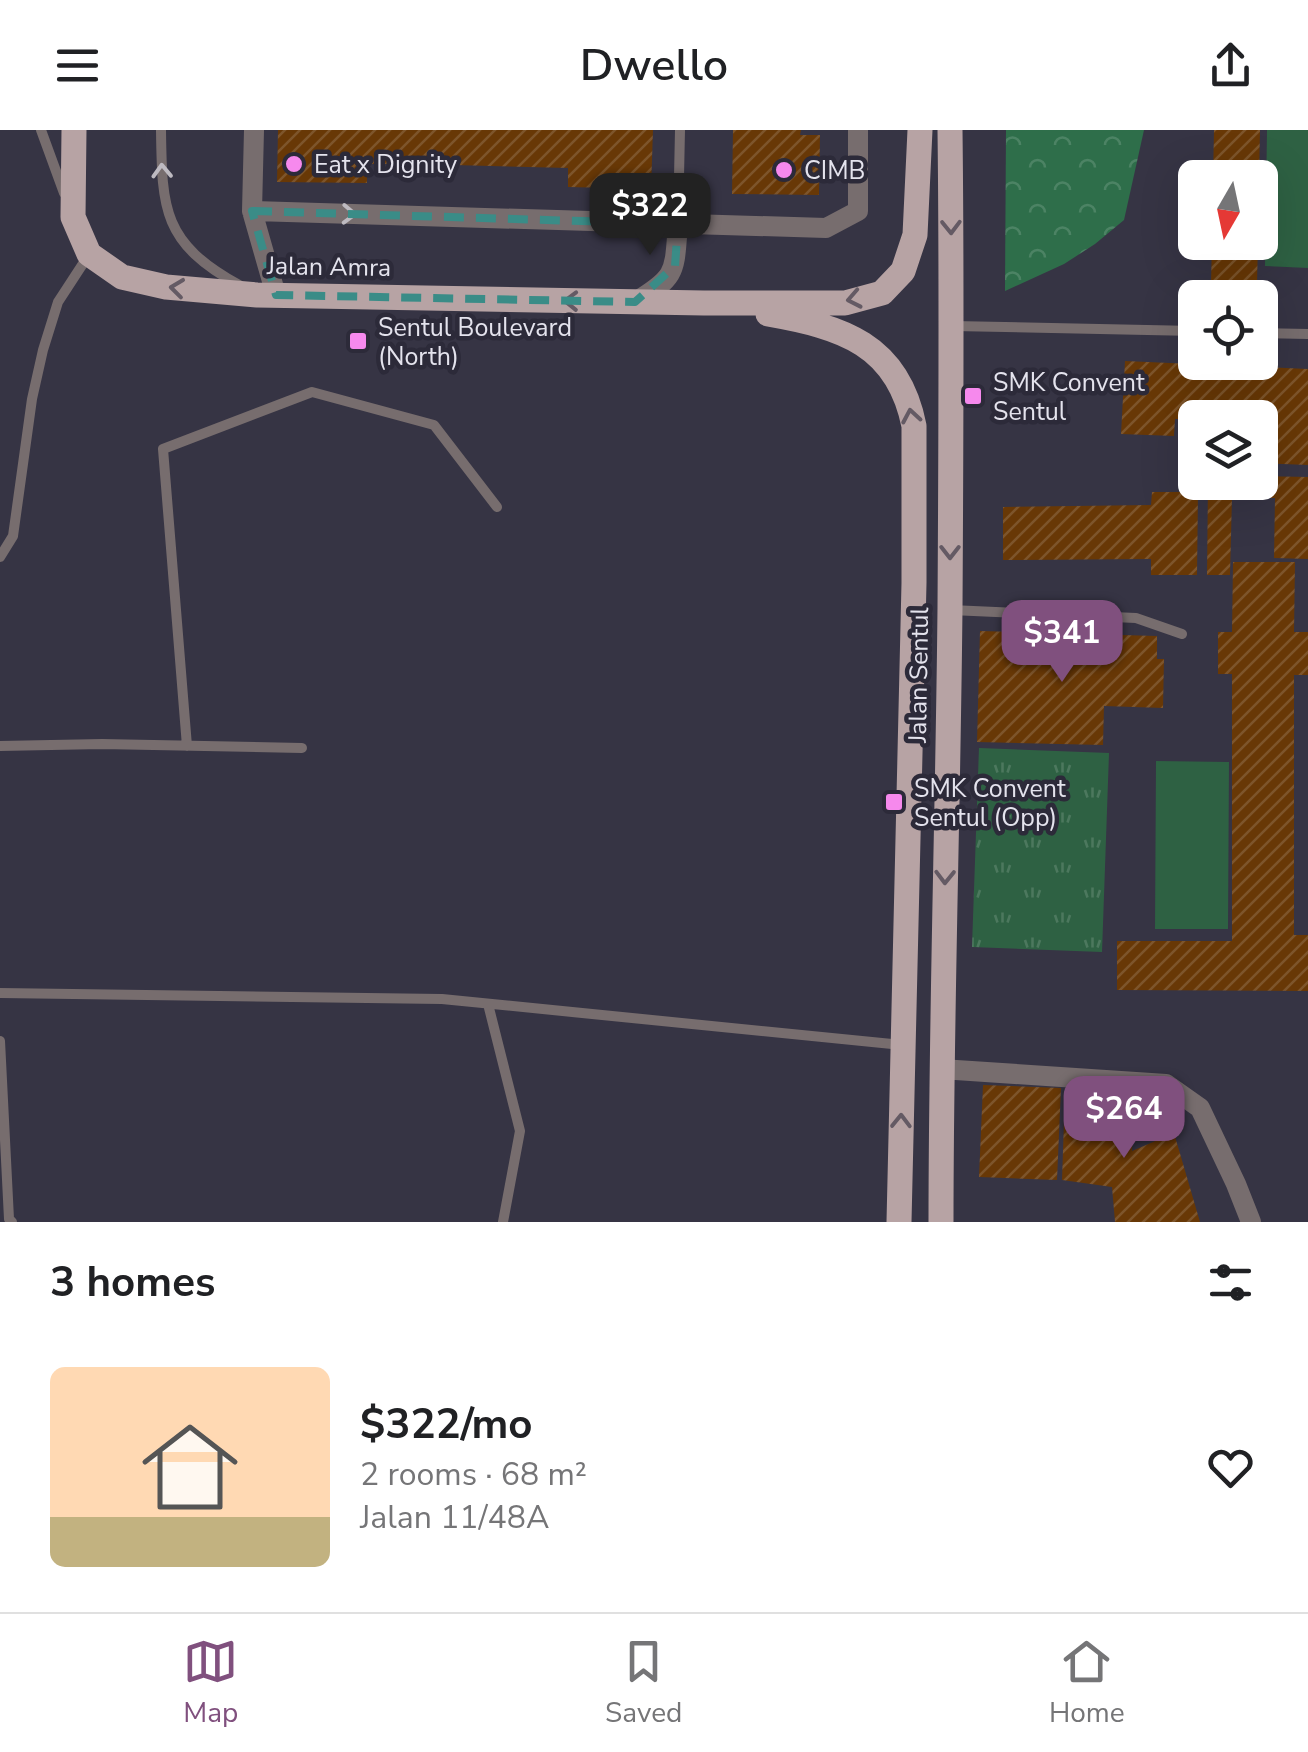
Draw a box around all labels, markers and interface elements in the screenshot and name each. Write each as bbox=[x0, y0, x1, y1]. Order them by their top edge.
text: Dwello bbox=[580, 35, 728, 96]
icon: menu bbox=[50, 38, 105, 93]
icon: share bbox=[1203, 38, 1258, 93]
place label: Eat x Dignity bbox=[314, 148, 457, 182]
marker: Eat x Dignity bbox=[283, 153, 305, 175]
place label: CIMB bbox=[804, 154, 866, 188]
marker: CIMB bbox=[773, 159, 795, 181]
north arrow bbox=[1178, 160, 1278, 260]
map controls bbox=[1178, 160, 1278, 500]
one-way arrow bbox=[152, 163, 173, 179]
pin: $322 bbox=[591, 173, 709, 258]
text: $322 bbox=[612, 184, 688, 227]
one-way arrow bbox=[342, 204, 358, 225]
one-way arrow bbox=[940, 220, 962, 236]
street label: Jalan Amra bbox=[266, 249, 391, 285]
one-way arrow bbox=[168, 278, 184, 299]
button: locate bbox=[1178, 280, 1278, 380]
one-way arrow bbox=[846, 288, 863, 309]
one-way arrow bbox=[563, 290, 578, 312]
place label: Sentul Boulevard (North) bbox=[378, 311, 572, 374]
marker: Sentul Boulevard (North) bbox=[347, 330, 369, 352]
place label: SMK Convent Sentul bbox=[993, 366, 1145, 429]
marker: SMK Convent Sentul bbox=[962, 385, 984, 407]
button: layers bbox=[1178, 400, 1278, 500]
one-way arrow bbox=[901, 408, 922, 424]
one-way arrow bbox=[939, 546, 961, 561]
pin: $341 bbox=[1003, 600, 1121, 685]
street label: Jalan Sentul bbox=[901, 606, 937, 744]
text: $341 bbox=[1024, 611, 1100, 654]
place label: SMK Convent Sentul (Opp) bbox=[914, 772, 1066, 835]
marker: SMK Convent Sentul (Opp) bbox=[883, 791, 905, 813]
one-way arrow bbox=[934, 870, 955, 886]
pin: $264 bbox=[1065, 1076, 1183, 1161]
text: $264 bbox=[1086, 1087, 1162, 1130]
one-way arrow bbox=[891, 1112, 912, 1128]
text: 3 homes bbox=[50, 1254, 215, 1311]
icon: filters bbox=[1203, 1255, 1258, 1310]
text: $322/mo bbox=[360, 1396, 532, 1453]
icon: home bbox=[130, 1407, 250, 1527]
icon: heart bbox=[1203, 1440, 1258, 1495]
text: 2 rooms · 68 m² bbox=[360, 1453, 587, 1496]
text: Jalan 11/48A bbox=[360, 1496, 549, 1539]
tab: Map bbox=[183, 1634, 238, 1732]
tab: Saved bbox=[605, 1634, 682, 1732]
tab: Home bbox=[1049, 1634, 1125, 1732]

